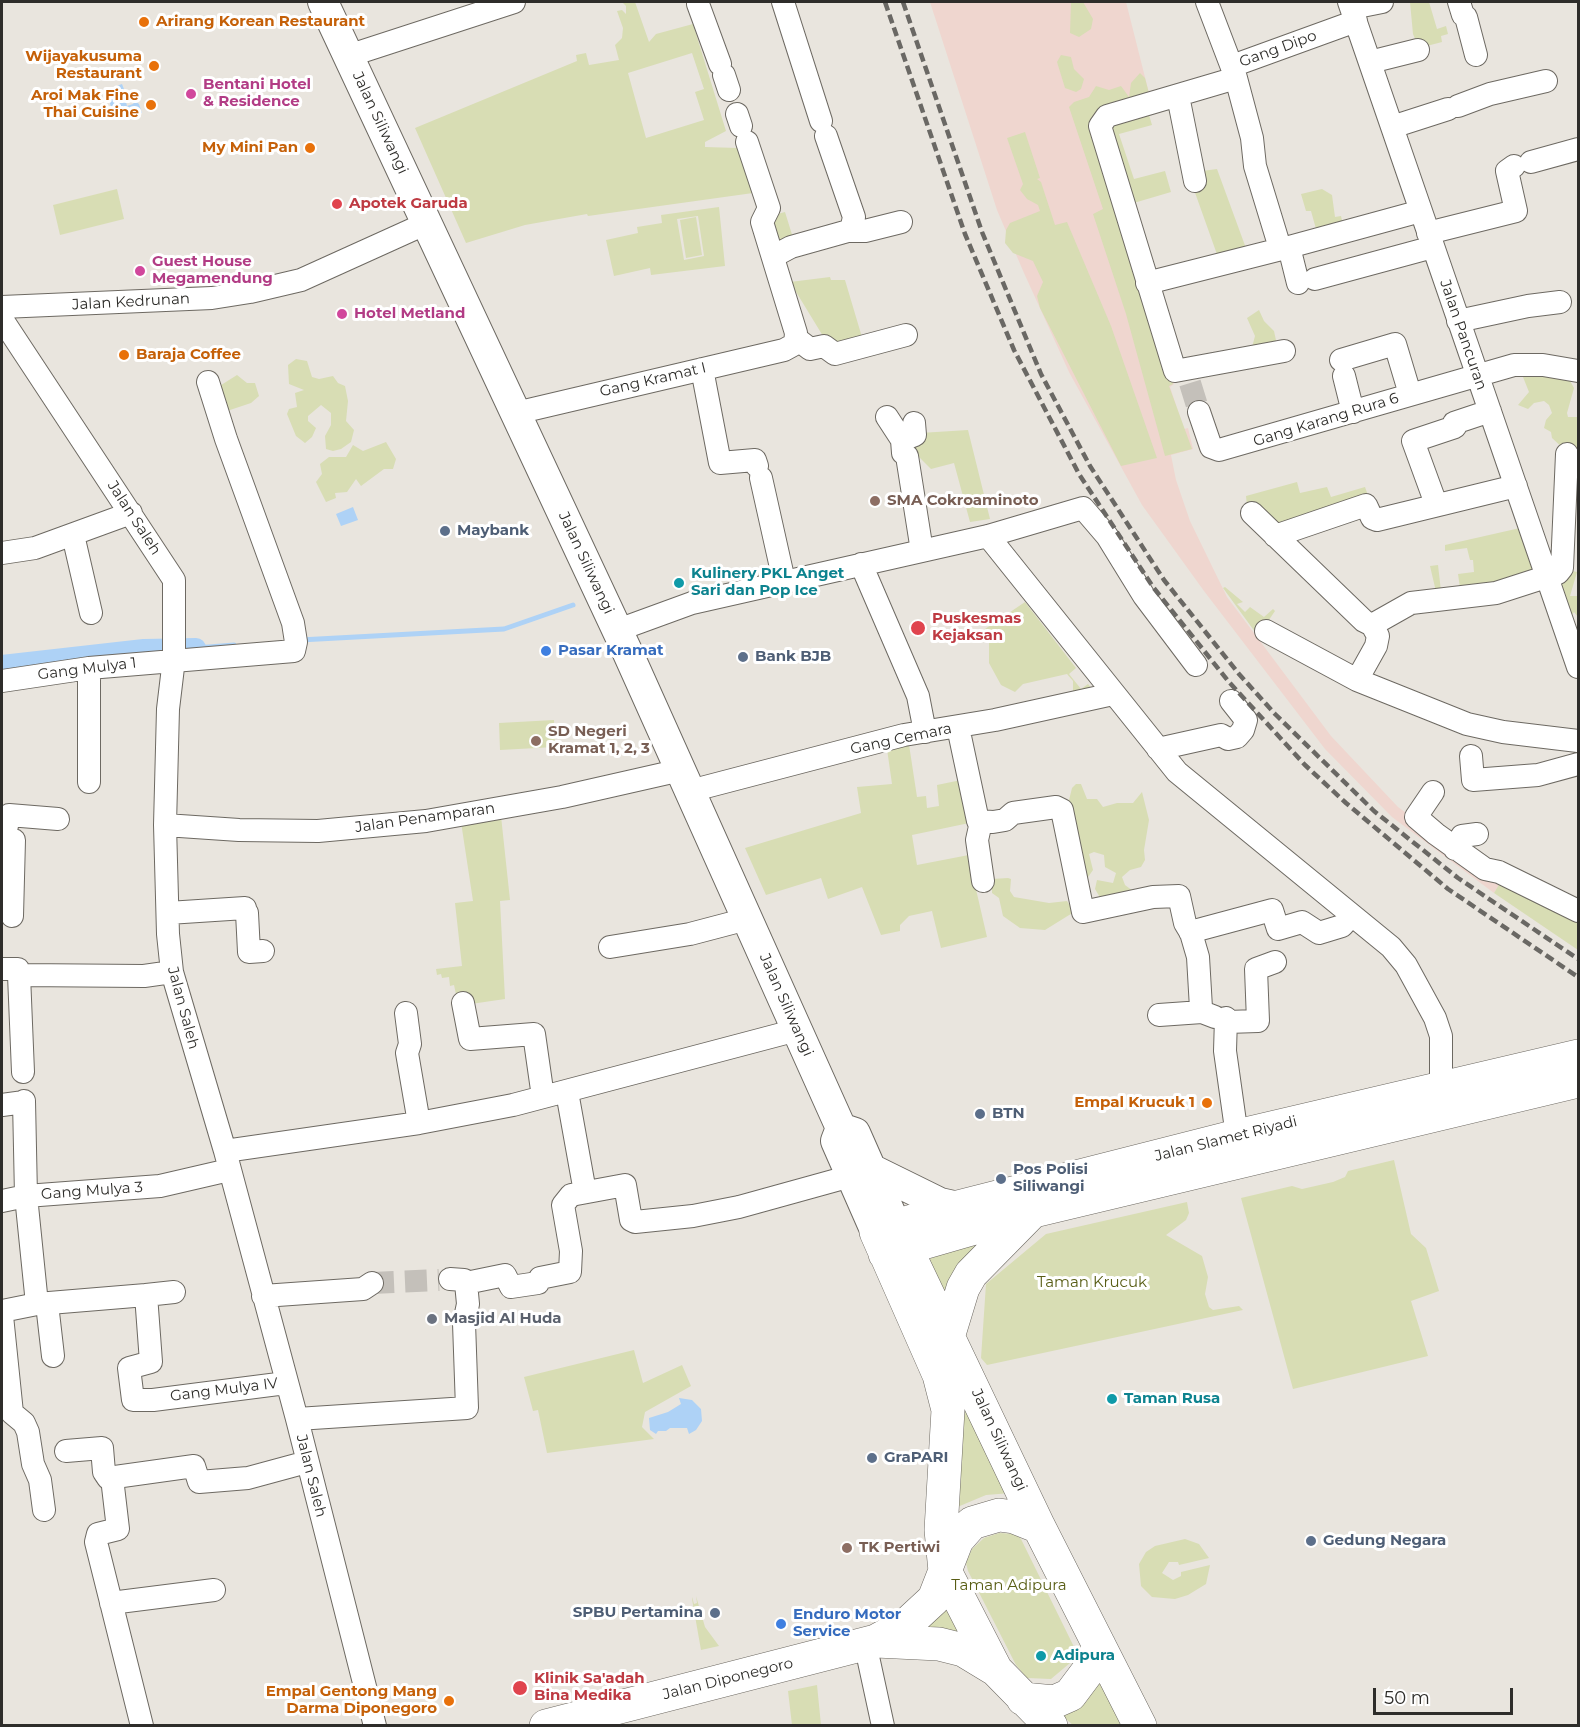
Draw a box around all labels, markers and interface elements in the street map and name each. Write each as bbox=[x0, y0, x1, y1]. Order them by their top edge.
place label: Arirang Korean Restaurant bbox=[156, 13, 365, 31]
marker: Arirang Korean Restaurant bbox=[137, 15, 151, 29]
street label: Gang Dipo bbox=[1237, 27, 1319, 71]
place label: Wijayakusuma Restaurant bbox=[25, 48, 142, 83]
marker: Wijayakusuma Restaurant bbox=[147, 59, 161, 73]
street label: Jalan Siliwangi bbox=[348, 69, 412, 177]
place label: Bentani Hotel & Residence bbox=[203, 76, 311, 111]
place label: Aroi Mak Fine Thai Cuisine bbox=[31, 87, 139, 122]
marker: Bentani Hotel & Residence bbox=[184, 87, 198, 101]
marker: Aroi Mak Fine Thai Cuisine bbox=[144, 98, 158, 112]
place label: My Mini Pan bbox=[202, 139, 298, 157]
marker: My Mini Pan bbox=[303, 141, 317, 155]
place label: Apotek Garuda bbox=[349, 195, 468, 213]
marker: Apotek Garuda bbox=[330, 197, 344, 211]
place label: Guest House Megamendung bbox=[152, 253, 273, 288]
marker: Guest House Megamendung bbox=[133, 264, 147, 278]
street label: Jalan Pancuran bbox=[1436, 277, 1490, 393]
street label: Jalan Kedrunan bbox=[72, 290, 190, 314]
place label: Hotel Metland bbox=[354, 305, 465, 323]
marker: Hotel Metland bbox=[335, 307, 349, 321]
place label: Baraja Coffee bbox=[136, 346, 241, 364]
marker: Baraja Coffee bbox=[117, 348, 131, 362]
street label: Gang Kramat I bbox=[598, 359, 708, 401]
street label: Gang Karang Rura 6 bbox=[1251, 389, 1401, 451]
street label: Jalan Saleh bbox=[103, 478, 165, 558]
place label: SMA Cokroaminoto bbox=[887, 492, 1039, 510]
marker: SMA Cokroaminoto bbox=[868, 494, 882, 508]
street label: Jalan Siliwangi bbox=[554, 509, 618, 617]
place label: Maybank bbox=[457, 522, 529, 540]
marker: Maybank bbox=[438, 524, 452, 538]
place label: Kulinery PKL Anget Sari dan Pop Ice bbox=[691, 565, 844, 600]
marker: Kulinery PKL Anget Sari dan Pop Ice bbox=[672, 576, 686, 590]
place label: Puskesmas Kejaksan bbox=[932, 610, 1021, 645]
marker: Puskesmas Kejaksan bbox=[909, 619, 927, 637]
place label: Pasar Kramat bbox=[558, 642, 664, 660]
marker: Pasar Kramat bbox=[539, 644, 553, 658]
place label: Bank BJB bbox=[755, 648, 831, 666]
marker: Bank BJB bbox=[736, 650, 750, 664]
street label: Gang Mulya 1 bbox=[37, 654, 137, 684]
street label: Gang Cemara bbox=[849, 719, 953, 759]
place label: SD Negeri Kramat 1, 2, 3 bbox=[548, 723, 650, 758]
marker: SD Negeri Kramat 1, 2, 3 bbox=[529, 734, 543, 748]
street label: Jalan Penamparan bbox=[354, 799, 496, 837]
street label: Jalan Siliwangi bbox=[755, 951, 817, 1059]
street label: Jalan Saleh bbox=[163, 965, 203, 1051]
place label: Empal Krucuk 1 bbox=[1074, 1094, 1195, 1112]
marker: Empal Krucuk 1 bbox=[1200, 1096, 1214, 1110]
place label: BTN bbox=[992, 1105, 1025, 1123]
marker: BTN bbox=[973, 1107, 987, 1121]
street label: Jalan Slamet Riyadi bbox=[1153, 1113, 1299, 1165]
place label: Pos Polisi Siliwangi bbox=[1013, 1161, 1088, 1196]
marker: Pos Polisi Siliwangi bbox=[994, 1172, 1008, 1186]
street label: Gang Mulya 3 bbox=[40, 1178, 144, 1204]
park label: Taman Krucuk bbox=[1037, 1274, 1147, 1292]
place label: Masjid Al Huda bbox=[444, 1310, 562, 1328]
marker: Masjid Al Huda bbox=[425, 1312, 439, 1326]
street label: Gang Mulya IV bbox=[169, 1374, 279, 1406]
street label: Jalan Siliwangi bbox=[967, 1386, 1031, 1494]
place label: Taman Rusa bbox=[1124, 1390, 1220, 1408]
marker: Taman Rusa bbox=[1105, 1392, 1119, 1406]
street label: Jalan Saleh bbox=[292, 1433, 330, 1519]
place label: GraPARI bbox=[884, 1449, 948, 1467]
marker: GraPARI bbox=[865, 1451, 879, 1465]
place label: Gedung Negara bbox=[1323, 1532, 1446, 1550]
marker: Gedung Negara bbox=[1304, 1534, 1318, 1548]
place label: TK Pertiwi bbox=[859, 1539, 940, 1557]
marker: TK Pertiwi bbox=[840, 1541, 854, 1555]
park label: Taman Adipura bbox=[951, 1577, 1067, 1595]
place label: SPBU Pertamina bbox=[573, 1604, 703, 1622]
marker: SPBU Pertamina bbox=[708, 1606, 722, 1620]
place label: Enduro Motor Service bbox=[793, 1606, 901, 1641]
marker: Enduro Motor Service bbox=[774, 1617, 788, 1631]
place label: Adipura bbox=[1053, 1647, 1115, 1665]
marker: Adipura bbox=[1034, 1649, 1048, 1663]
street label: Jalan Diponegoro bbox=[661, 1654, 795, 1704]
place label: Klinik Sa'adah Bina Medika bbox=[534, 1670, 645, 1705]
scale bar bbox=[1376, 1676, 1516, 1714]
marker: Klinik Sa'adah Bina Medika bbox=[511, 1679, 529, 1697]
place label: Empal Gentong Mang Darma Diponegoro bbox=[266, 1683, 437, 1718]
text: 50 m bbox=[1384, 1687, 1430, 1709]
marker: Empal Gentong Mang Darma Diponegoro bbox=[442, 1694, 456, 1708]

